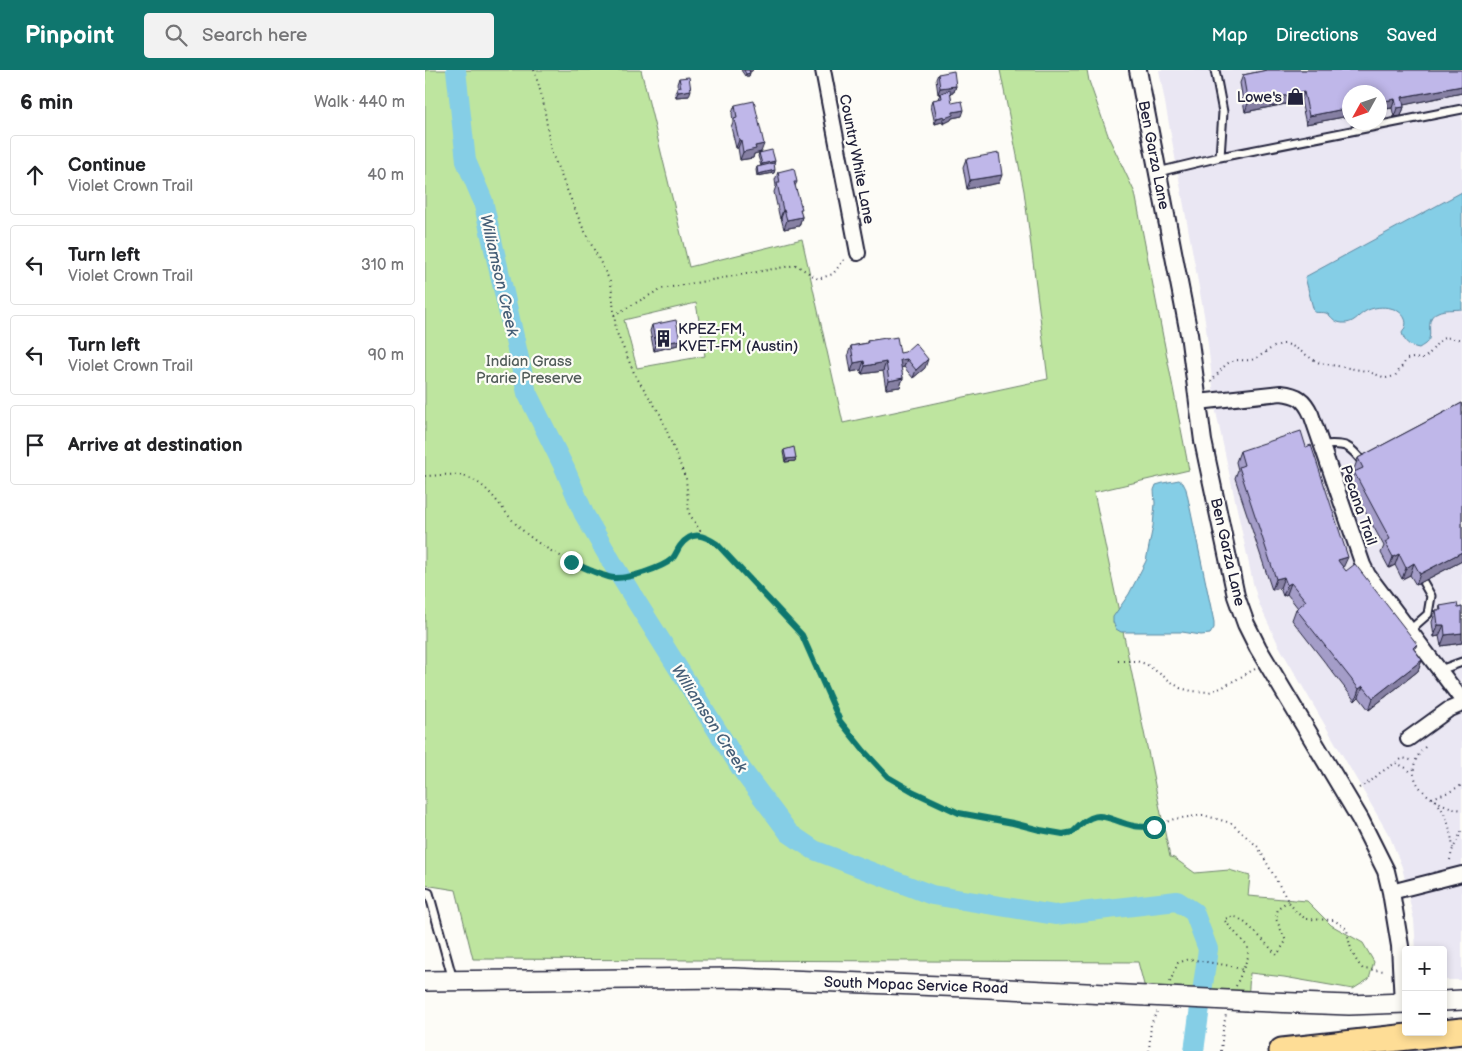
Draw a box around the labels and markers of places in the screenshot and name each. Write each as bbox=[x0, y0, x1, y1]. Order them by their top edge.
shop icon: Lowe's bbox=[1286, 87, 1306, 107]
place label: Lowe's bbox=[1237, 88, 1283, 107]
place label: KPEZ-FM, KVET-FM (Austin) bbox=[678, 320, 798, 356]
building icon: KPEZ-FM, KVET-FM (Austin) bbox=[654, 328, 674, 348]

